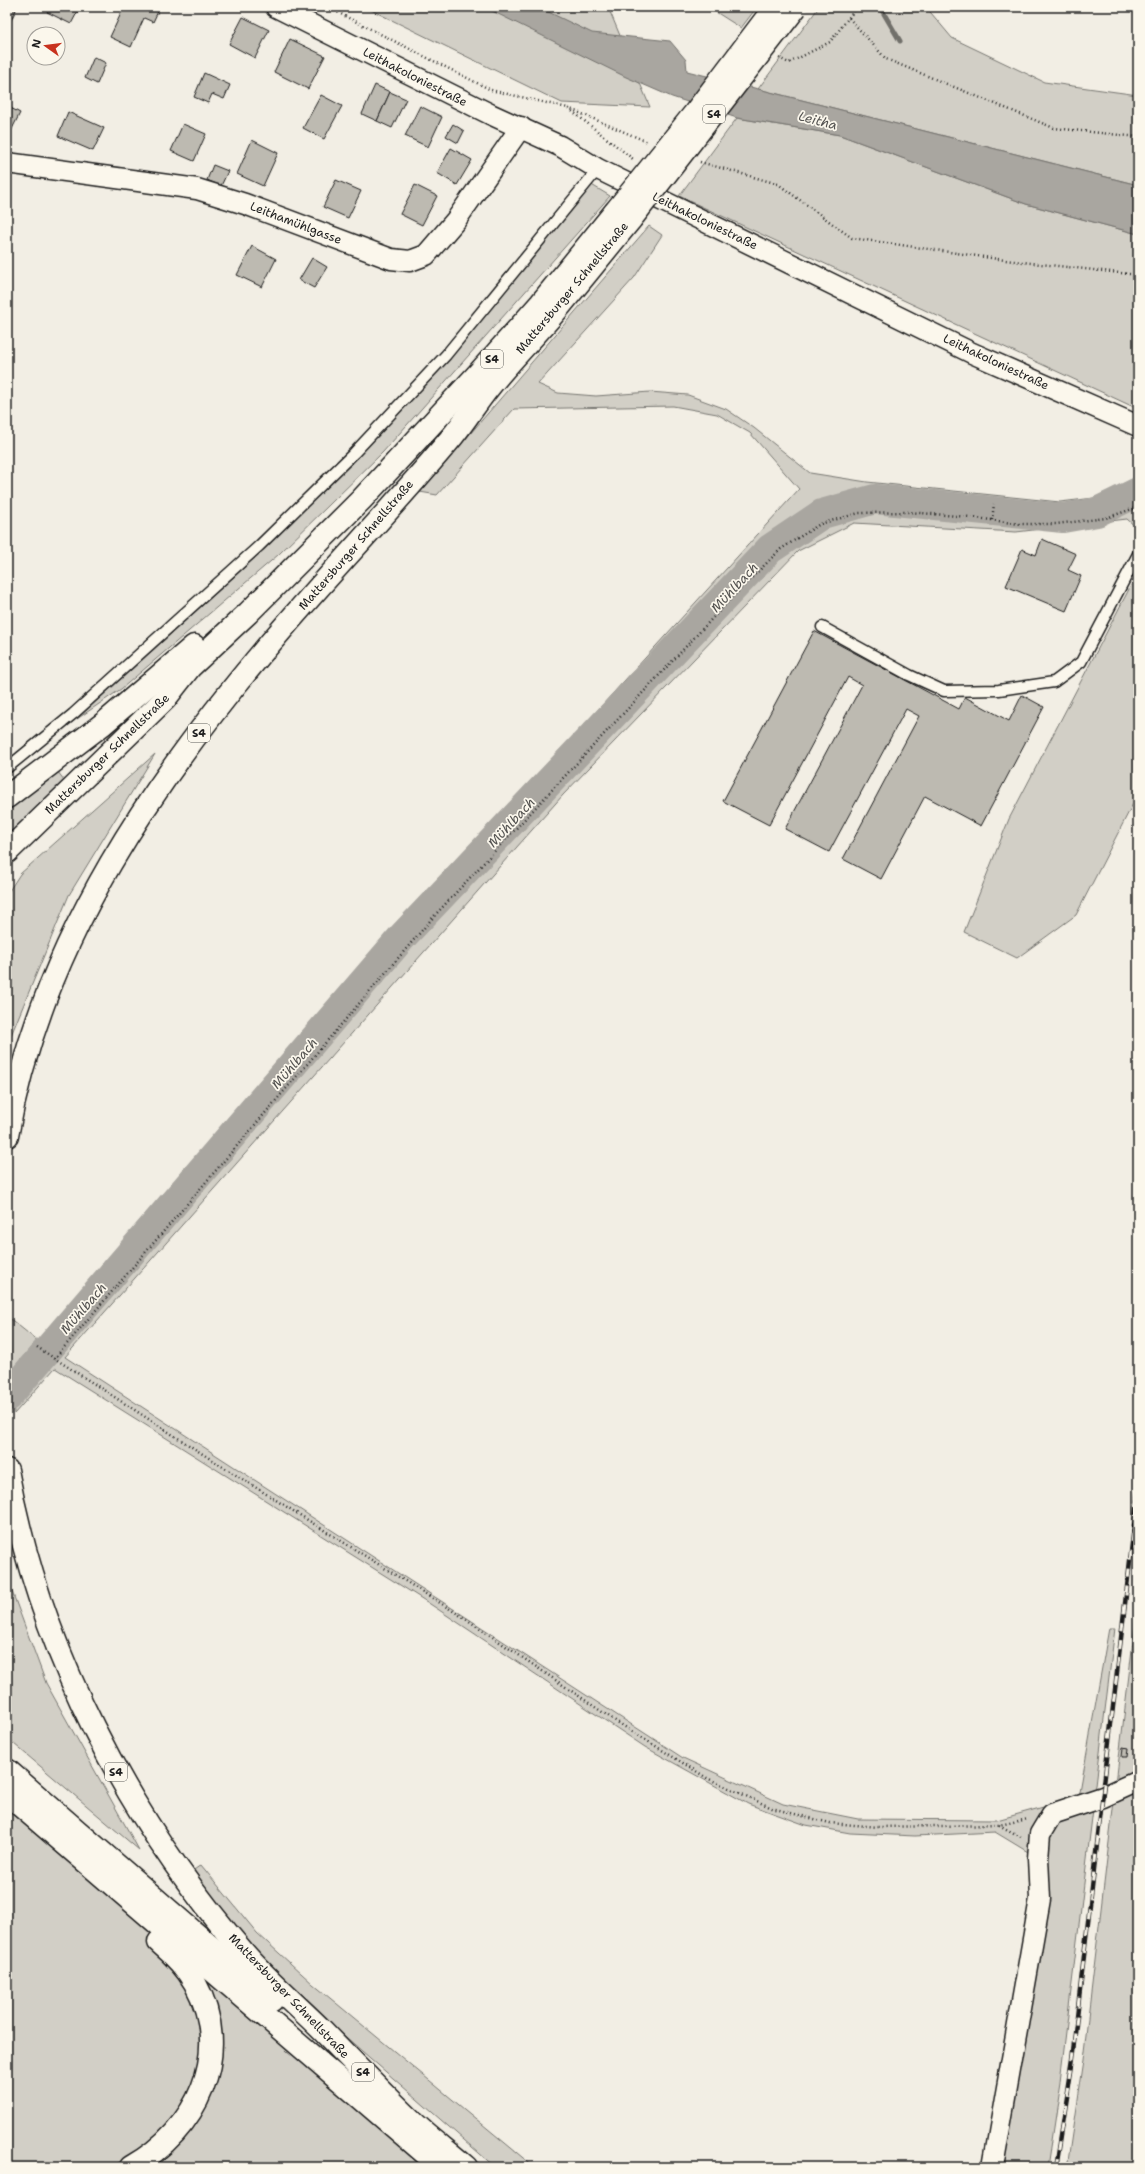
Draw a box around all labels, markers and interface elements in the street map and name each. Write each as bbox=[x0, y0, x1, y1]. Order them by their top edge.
north arrow bbox=[26, 26, 66, 66]
text: N bbox=[28, 37, 45, 50]
street label: Leithakoloniestraße bbox=[360, 44, 470, 110]
road number: S4 bbox=[703, 105, 725, 123]
water label: Leitha bbox=[797, 107, 839, 133]
street label: Leithakoloniestraße bbox=[650, 189, 760, 254]
street label: Leithamühlgasse bbox=[248, 198, 344, 248]
street label: Mattersburger Schnellstraße bbox=[512, 219, 632, 357]
street label: Leithakoloniestraße bbox=[940, 330, 1052, 394]
road number: S4 bbox=[481, 350, 503, 368]
street label: Mattersburger Schnellstraße bbox=[295, 476, 417, 613]
water label: Mühlbach bbox=[707, 559, 762, 616]
street label: Mattersburger Schnellstraße bbox=[41, 690, 173, 818]
road number: S4 bbox=[188, 724, 210, 742]
water label: Mühlbach bbox=[484, 794, 539, 851]
water label: Mühlbach bbox=[268, 1034, 321, 1092]
water label: Mühlbach bbox=[57, 1279, 110, 1337]
road number: S4 bbox=[105, 1763, 127, 1781]
street label: Mattersburger Schnellstraße bbox=[225, 1930, 353, 2062]
road number: S4 bbox=[352, 2063, 374, 2081]

